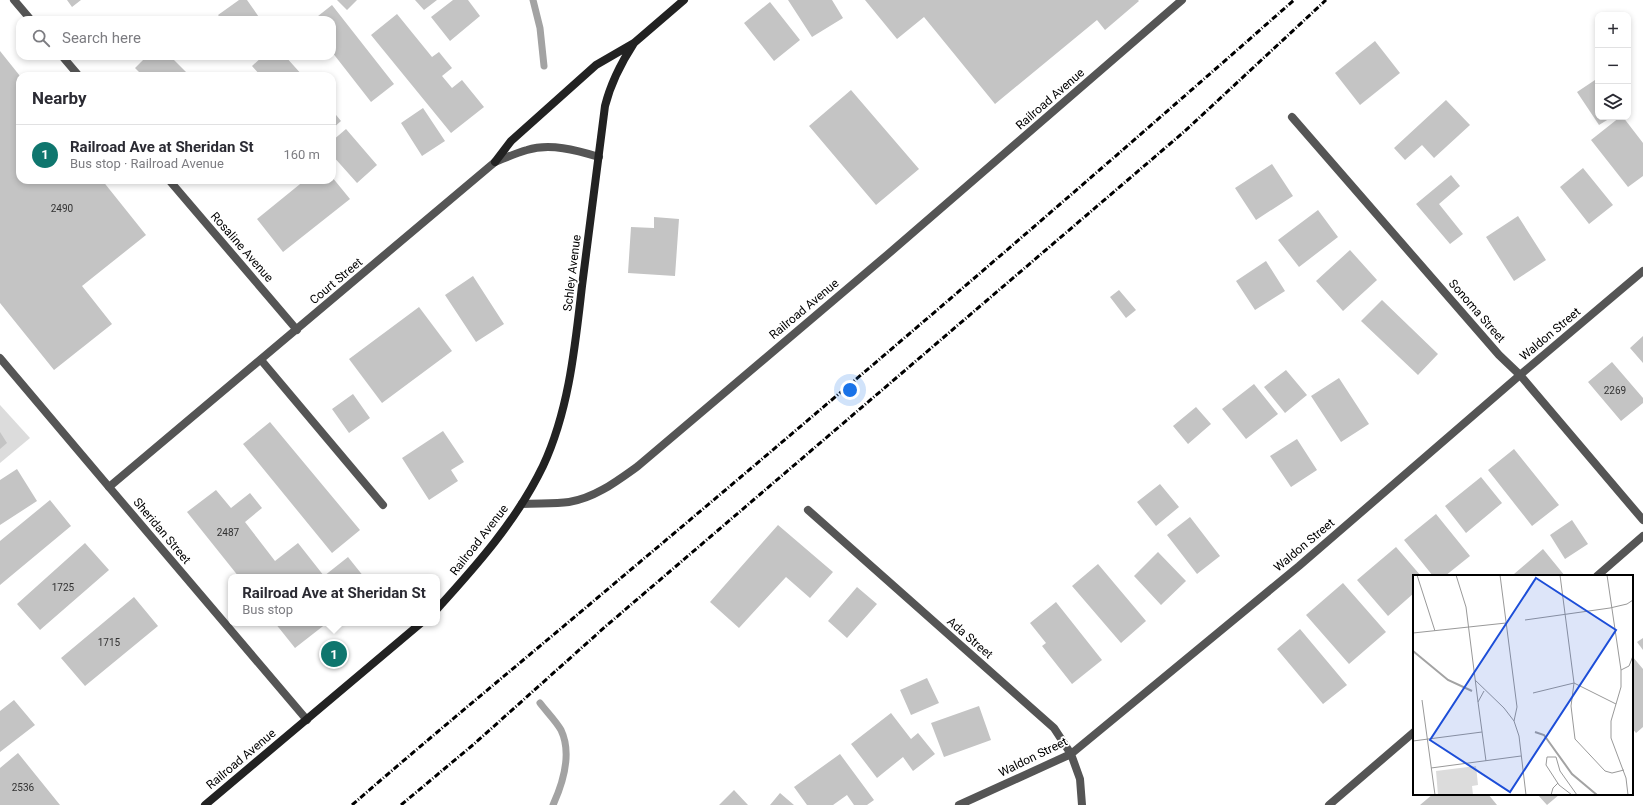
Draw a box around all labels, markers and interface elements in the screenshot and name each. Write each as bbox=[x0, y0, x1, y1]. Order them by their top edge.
map controls bbox=[1595, 12, 1631, 120]
button: + bbox=[1595, 12, 1631, 48]
search box bbox=[16, 16, 336, 60]
icon: search bbox=[30, 27, 52, 49]
text: Search here bbox=[62, 29, 141, 47]
button: − bbox=[1595, 48, 1631, 84]
street label: Railroad Avenue bbox=[1013, 65, 1087, 133]
button: layers bbox=[1595, 84, 1631, 120]
text: Nearby bbox=[32, 88, 87, 108]
text: Railroad Ave at Sheridan St bbox=[70, 138, 254, 156]
text: 1 bbox=[41, 147, 49, 162]
text: 160 m bbox=[283, 147, 320, 162]
text: Bus stop · Railroad Avenue bbox=[70, 156, 224, 171]
house number: 2490 bbox=[51, 203, 74, 214]
street label: Rosaline Avenue bbox=[208, 209, 276, 285]
street label: Schley Avenue bbox=[560, 234, 584, 312]
street label: Court Street bbox=[307, 255, 365, 307]
street label: Railroad Avenue bbox=[767, 276, 841, 342]
street label: Sonoma Street bbox=[1446, 277, 1508, 346]
street label: Waldon Street bbox=[1517, 305, 1583, 363]
your location bbox=[840, 380, 860, 400]
house number: 2269 bbox=[1604, 385, 1626, 396]
street label: Sheridan Street bbox=[130, 495, 194, 567]
street label: Railroad Avenue bbox=[447, 502, 511, 578]
street label: Waldon Street bbox=[1271, 516, 1337, 574]
house number: 2487 bbox=[217, 527, 240, 538]
popup bbox=[228, 574, 440, 626]
inset map bbox=[1413, 575, 1633, 795]
house number: 1725 bbox=[52, 582, 75, 593]
text: Railroad Ave at Sheridan St bbox=[242, 584, 426, 602]
text: Bus stop bbox=[242, 602, 293, 617]
street label: Ada Street bbox=[944, 614, 996, 662]
house number: 1715 bbox=[98, 637, 121, 648]
pin: 1 bbox=[321, 639, 347, 669]
street label: Railroad Avenue bbox=[204, 726, 278, 792]
street label: Waldon Street bbox=[996, 734, 1070, 780]
house number: 2536 bbox=[12, 782, 35, 793]

